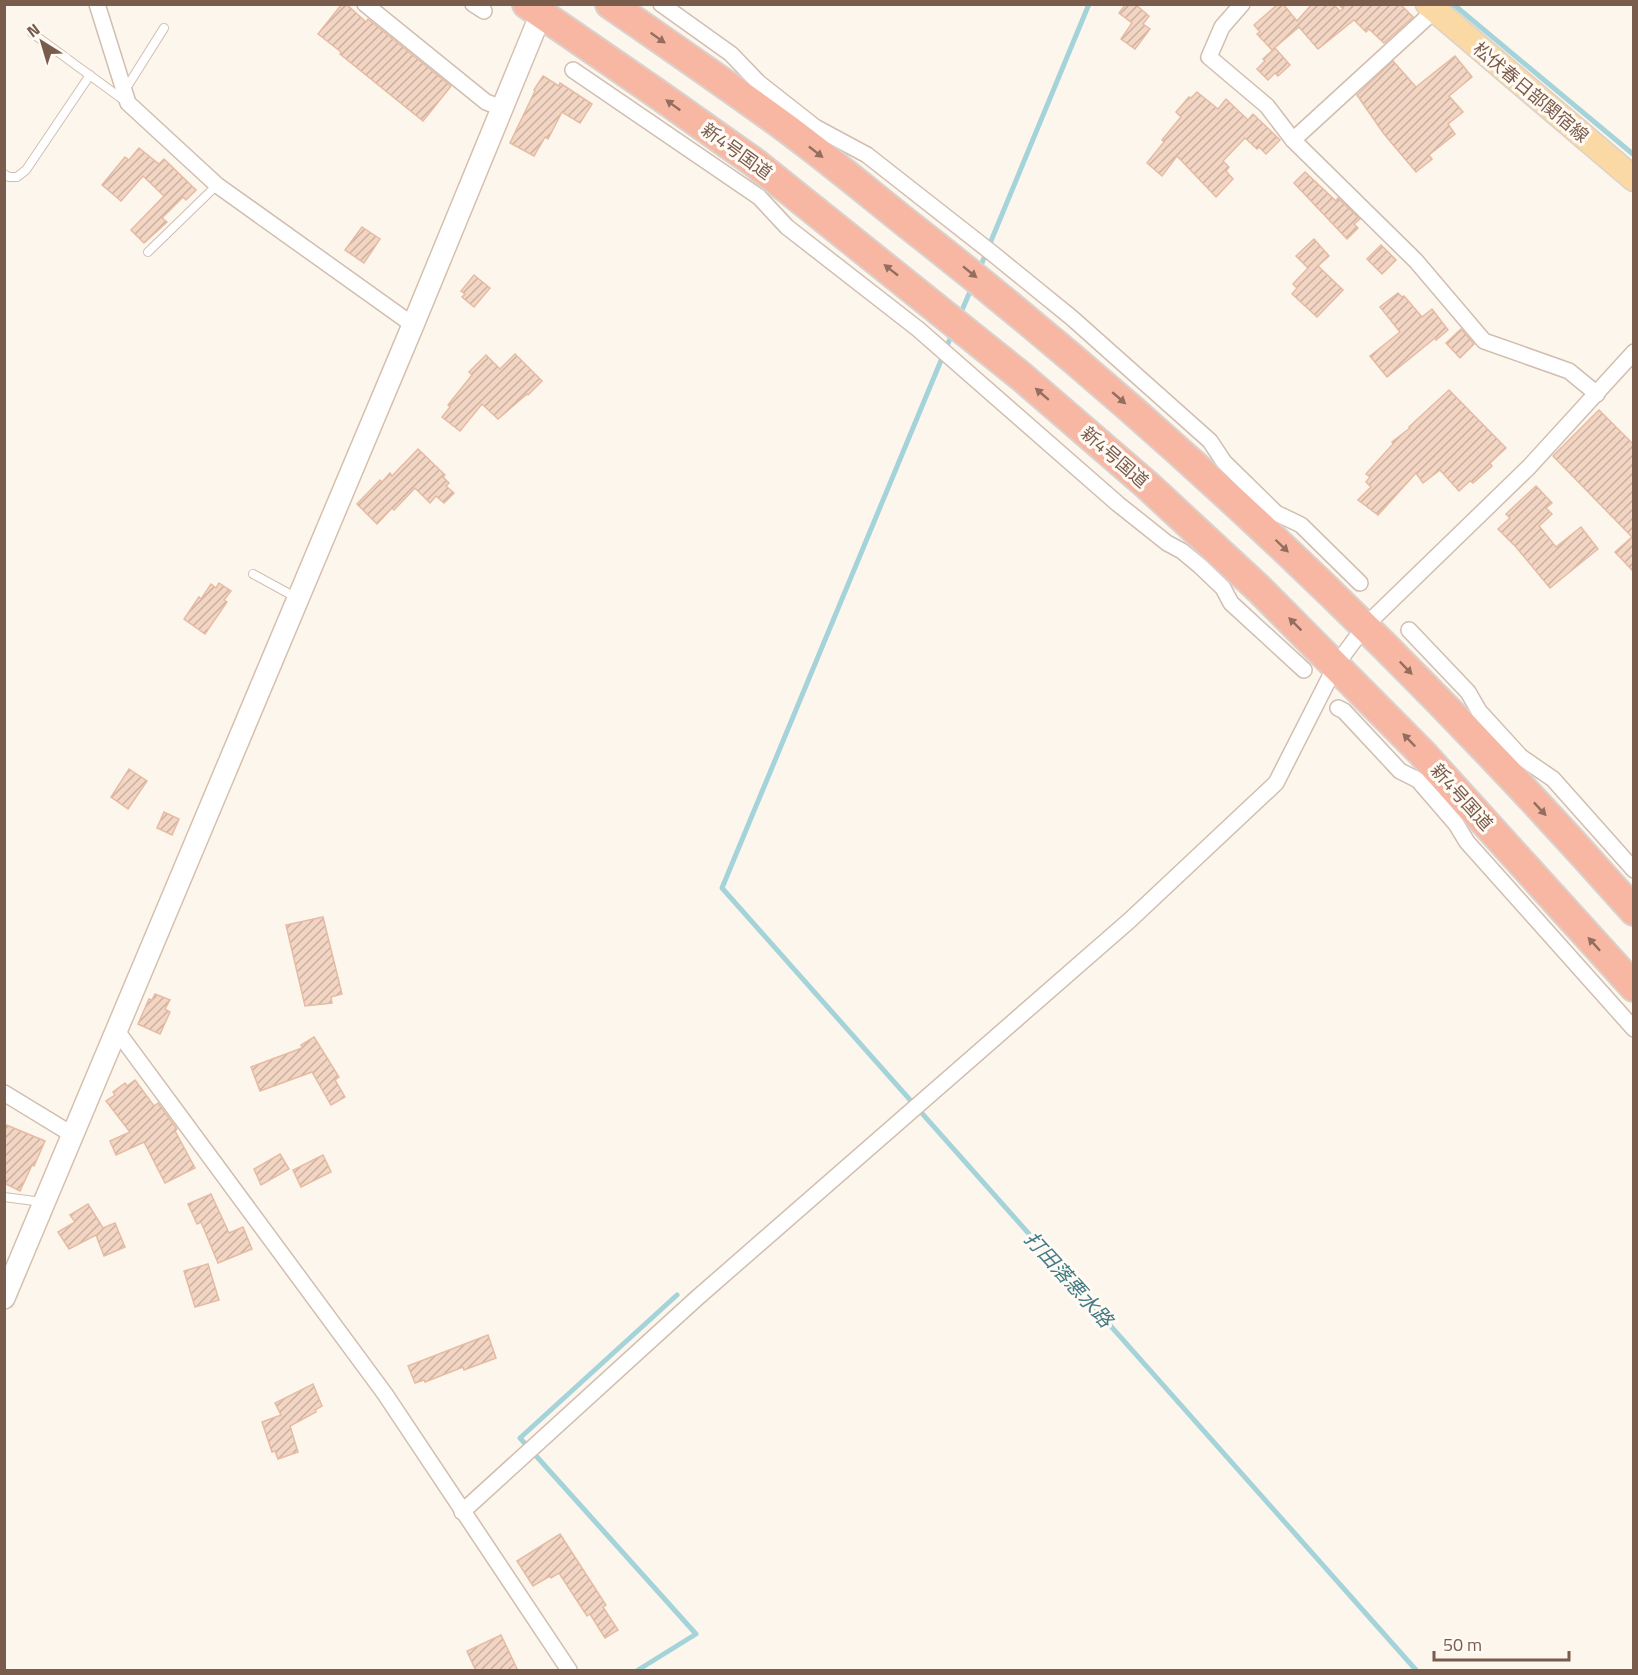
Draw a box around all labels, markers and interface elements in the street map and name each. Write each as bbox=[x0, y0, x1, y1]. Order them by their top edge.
north arrow bbox=[12, 12, 72, 72]
text: N bbox=[21, 17, 45, 43]
one-way arrow bbox=[650, 32, 666, 43]
street label: 松伏春日部関宿線 bbox=[1467, 35, 1595, 149]
one-way arrow bbox=[665, 100, 681, 111]
street label: 新4号国道 bbox=[696, 116, 778, 186]
one-way arrow bbox=[809, 145, 824, 157]
one-way arrow bbox=[883, 264, 899, 277]
one-way arrow bbox=[962, 266, 977, 278]
one-way arrow bbox=[1035, 388, 1050, 401]
one-way arrow bbox=[1111, 391, 1126, 405]
street label: 新4号国道 bbox=[1075, 420, 1155, 494]
one-way arrow bbox=[1275, 539, 1289, 553]
one-way arrow bbox=[1287, 617, 1302, 631]
one-way arrow bbox=[1398, 660, 1412, 674]
one-way arrow bbox=[1403, 734, 1417, 748]
street label: 新4号国道 bbox=[1425, 757, 1499, 837]
one-way arrow bbox=[1533, 801, 1546, 816]
one-way arrow bbox=[1587, 936, 1601, 951]
water label: 打田落悪水路 bbox=[1017, 1224, 1122, 1335]
scale bar bbox=[1434, 1624, 1569, 1662]
text: 50 m bbox=[1443, 1631, 1482, 1658]

